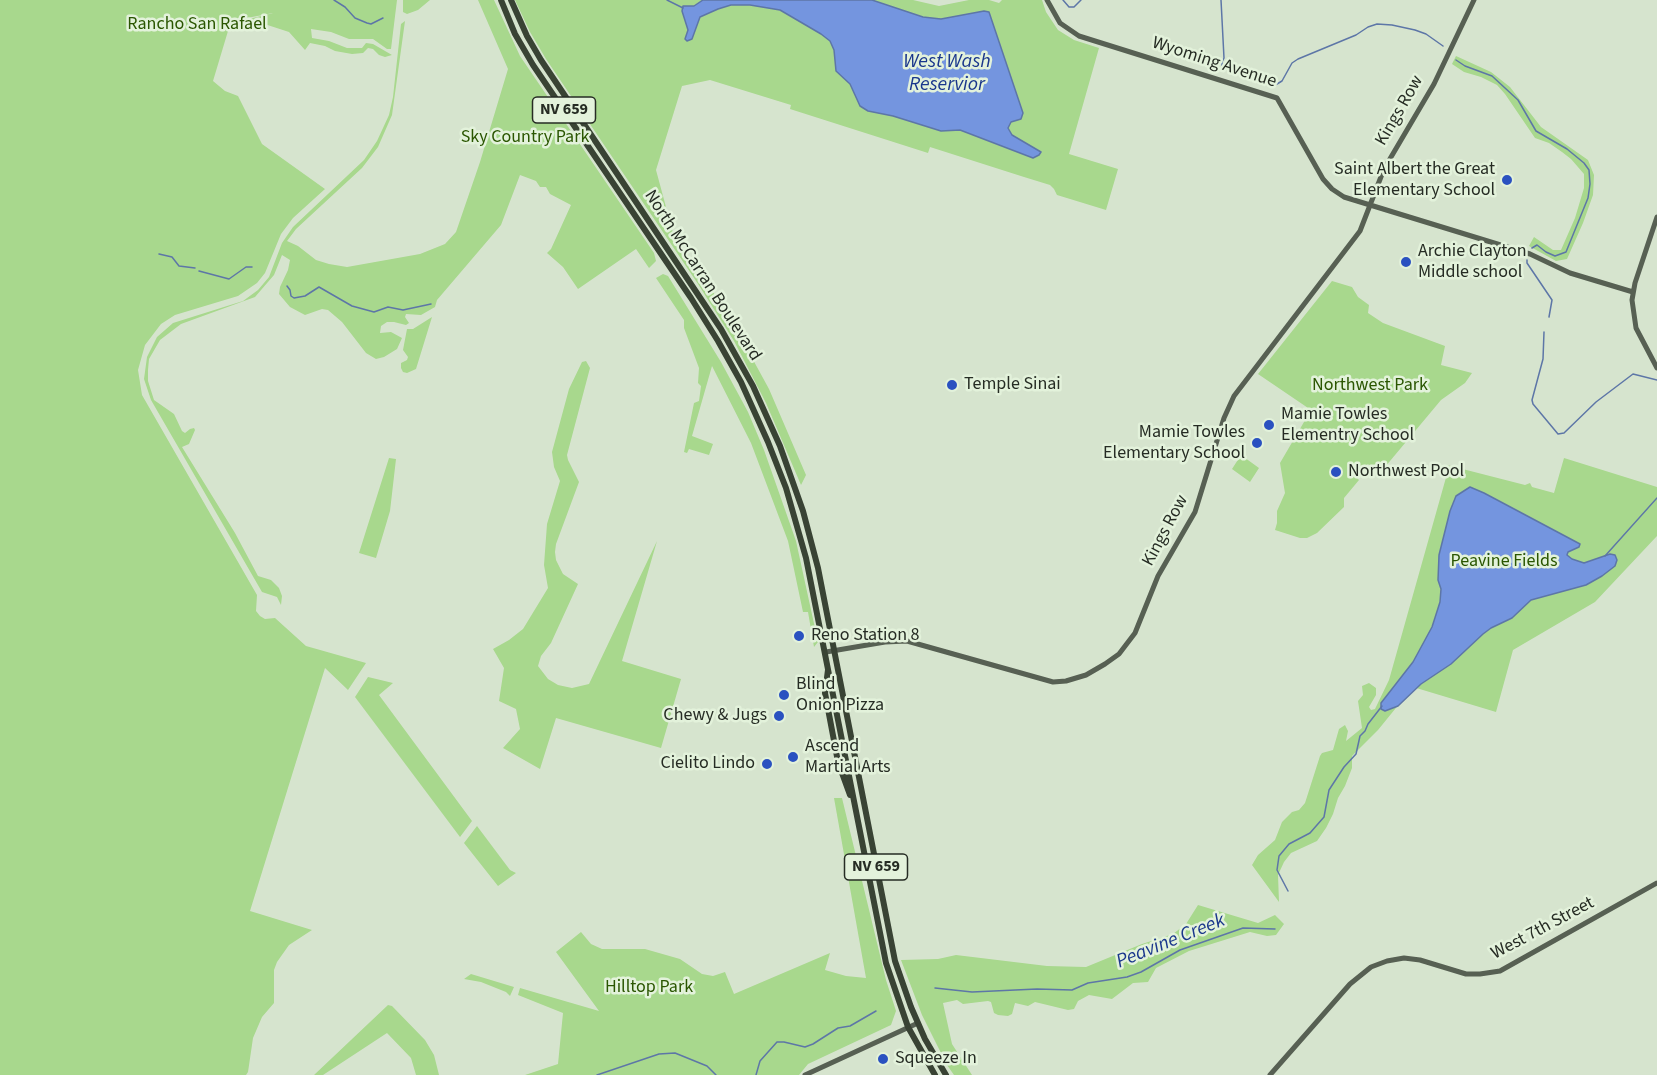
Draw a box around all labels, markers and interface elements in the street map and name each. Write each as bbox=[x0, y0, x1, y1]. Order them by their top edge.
park label: Rancho San Rafael bbox=[127, 14, 267, 36]
street label: Wyoming Avenue bbox=[1149, 33, 1279, 93]
water label: West Wash Reservior bbox=[903, 51, 991, 98]
street label: Kings Row bbox=[1371, 72, 1429, 150]
road number: NV 659 bbox=[532, 97, 596, 123]
park label: Sky Country Park bbox=[461, 127, 589, 149]
place label: Saint Albert the Great Elementary School bbox=[1334, 159, 1495, 201]
marker: Saint Albert the Great Elementary School bbox=[1500, 173, 1514, 187]
street label: North McCarran Boulevard bbox=[639, 187, 765, 365]
place label: Archie Clayton Middle school bbox=[1418, 241, 1527, 284]
marker: Archie Clayton Middle school bbox=[1399, 255, 1413, 269]
place label: Temple Sinai bbox=[964, 374, 1061, 396]
park label: Northwest Park bbox=[1312, 375, 1428, 397]
marker: Temple Sinai bbox=[945, 378, 959, 392]
place label: Mamie Towles Elementry School bbox=[1281, 404, 1414, 446]
marker: Mamie Towles Elementry School bbox=[1262, 418, 1276, 432]
place label: Mamie Towles Elementary School bbox=[1103, 422, 1245, 464]
marker: Mamie Towles Elementary School bbox=[1250, 436, 1264, 450]
place label: Northwest Pool bbox=[1348, 461, 1464, 483]
marker: Northwest Pool bbox=[1329, 465, 1343, 479]
street label: Kings Row bbox=[1138, 492, 1194, 570]
park label: Peavine Fields bbox=[1450, 551, 1558, 573]
place label: Reno Station 8 bbox=[811, 625, 920, 647]
marker: Reno Station 8 bbox=[792, 629, 806, 643]
place label: Blind Onion Pizza bbox=[796, 674, 884, 716]
marker: Blind Onion Pizza bbox=[777, 688, 791, 702]
place label: Chewy & Jugs bbox=[663, 705, 767, 727]
marker: Chewy & Jugs bbox=[772, 709, 786, 723]
place label: Ascend Martial Arts bbox=[805, 736, 891, 778]
marker: Ascend Martial Arts bbox=[786, 750, 800, 764]
place label: Cielito Lindo bbox=[660, 753, 755, 775]
marker: Cielito Lindo bbox=[760, 757, 774, 771]
road number: NV 659 bbox=[844, 854, 908, 880]
street label: West 7th Street bbox=[1488, 893, 1598, 965]
water label: Peavine Creek bbox=[1113, 909, 1229, 975]
park label: Hilltop Park bbox=[605, 977, 693, 999]
place label: Squeeze In bbox=[895, 1048, 977, 1070]
marker: Squeeze In bbox=[876, 1052, 890, 1066]

